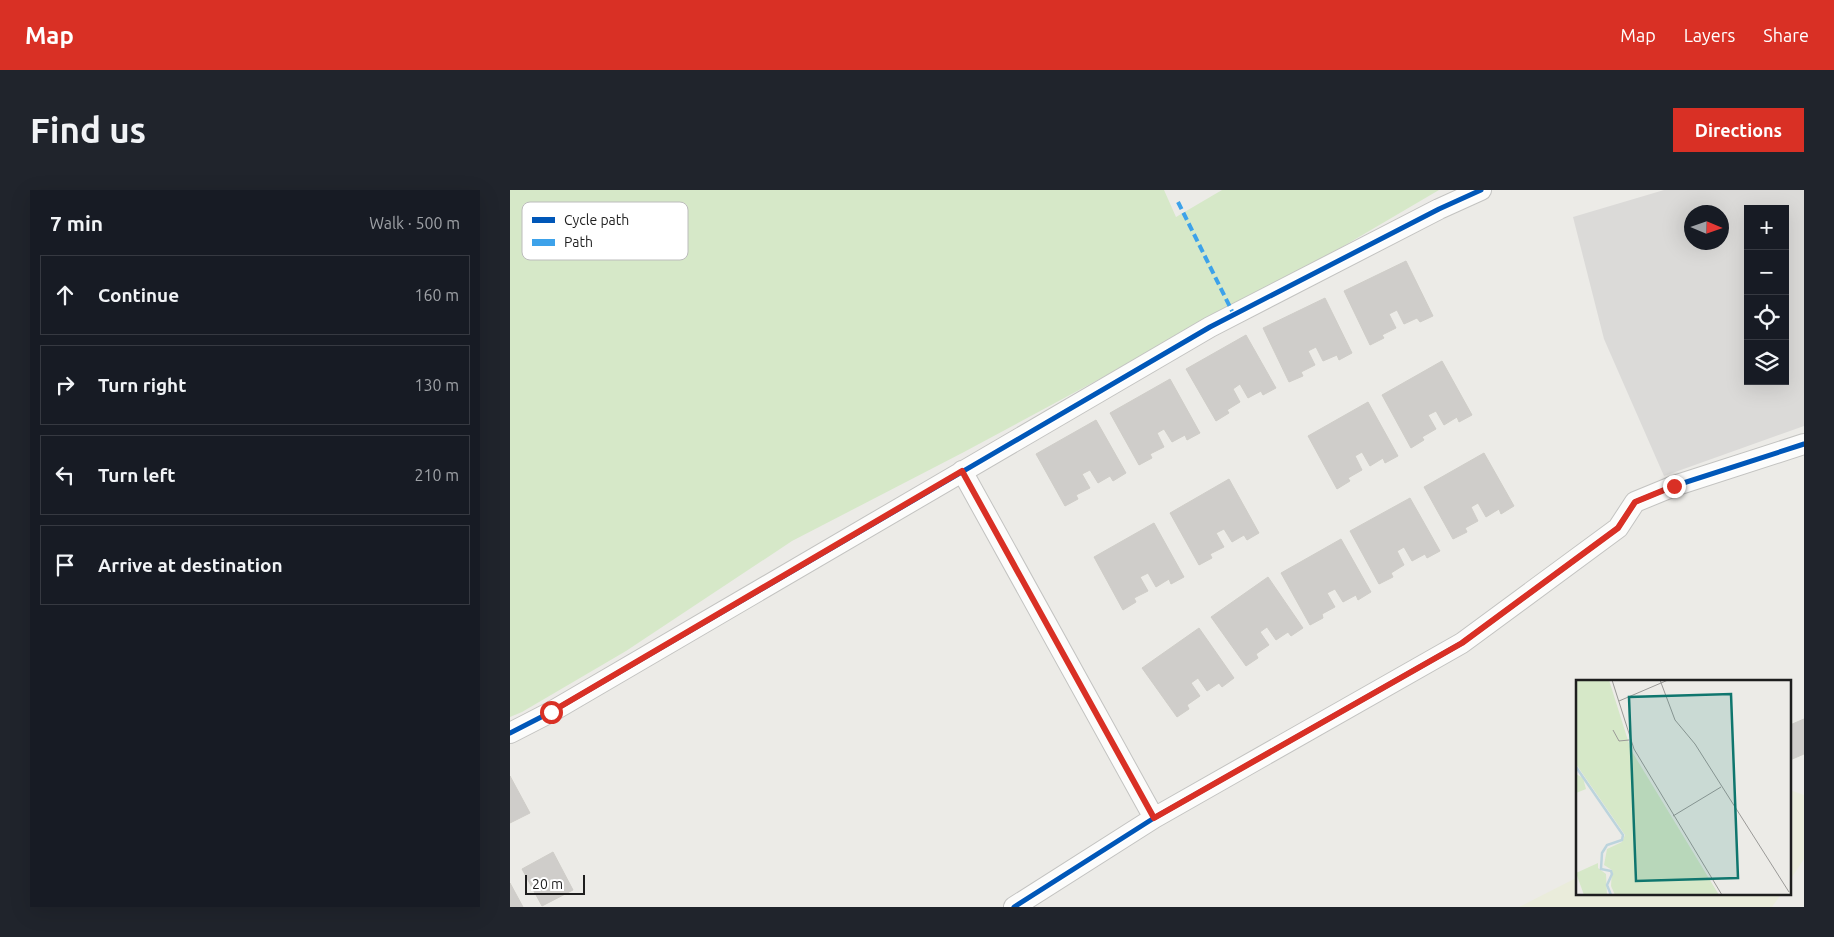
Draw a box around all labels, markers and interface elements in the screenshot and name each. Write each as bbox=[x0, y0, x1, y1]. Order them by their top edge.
text: Map bbox=[25, 22, 74, 49]
text: Map bbox=[1620, 25, 1656, 45]
text: Layers bbox=[1684, 25, 1735, 45]
text: Share bbox=[1763, 25, 1809, 45]
button: Directions bbox=[1673, 108, 1804, 152]
text: Find us bbox=[30, 110, 146, 150]
legend bbox=[522, 202, 688, 260]
north arrow bbox=[1684, 205, 1729, 250]
map controls bbox=[1744, 205, 1789, 385]
button: + bbox=[1744, 205, 1789, 250]
text: 7 min bbox=[50, 211, 103, 235]
text: Cycle path bbox=[564, 212, 629, 228]
text: Walk · 500 m bbox=[369, 214, 460, 232]
text: Path bbox=[564, 234, 593, 250]
button: − bbox=[1744, 250, 1789, 295]
icon: ahead bbox=[51, 281, 79, 309]
text: Continue bbox=[98, 284, 179, 306]
text: 160 m bbox=[414, 286, 459, 304]
button: locate bbox=[1744, 295, 1789, 340]
button: layers bbox=[1744, 340, 1789, 385]
icon: right bbox=[51, 371, 79, 399]
text: Turn right bbox=[98, 374, 186, 396]
text: 130 m bbox=[414, 376, 459, 394]
icon: left bbox=[51, 461, 79, 489]
text: Turn left bbox=[98, 464, 176, 486]
text: 210 m bbox=[414, 466, 459, 484]
route end bbox=[1663, 475, 1686, 498]
icon: arrive bbox=[51, 551, 79, 579]
text: Arrive at destination bbox=[98, 554, 283, 576]
inset map bbox=[1576, 680, 1792, 894]
route start bbox=[540, 701, 563, 724]
scale bar bbox=[525, 872, 585, 895]
text: 20 m bbox=[532, 876, 563, 892]

